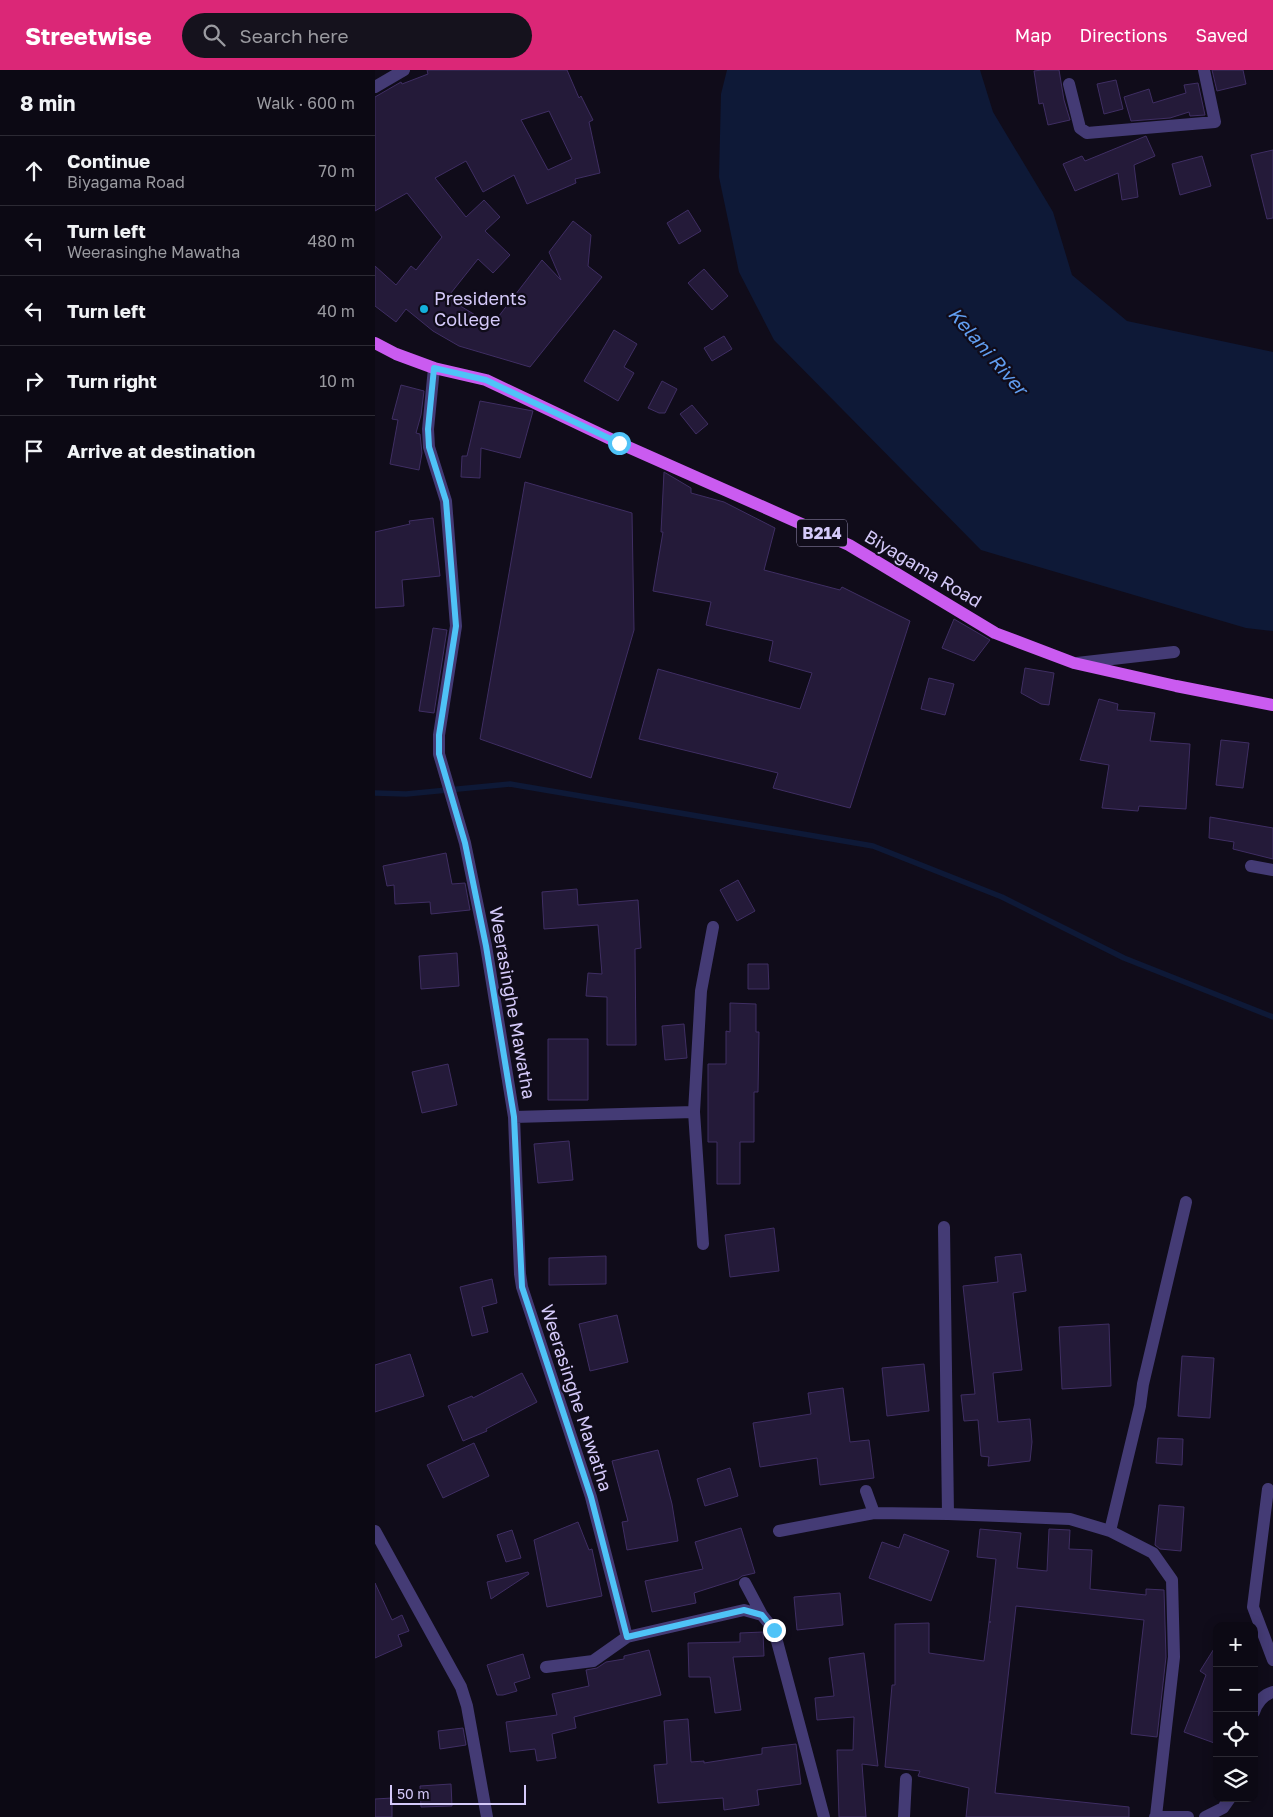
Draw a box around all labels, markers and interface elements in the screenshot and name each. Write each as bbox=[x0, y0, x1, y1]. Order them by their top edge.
search box bbox=[182, 13, 532, 58]
text: Streetwise bbox=[25, 21, 152, 50]
icon: search bbox=[200, 21, 228, 49]
text: Search here bbox=[240, 24, 348, 47]
text: Map bbox=[1015, 24, 1051, 46]
text: Directions bbox=[1079, 24, 1167, 46]
text: Saved bbox=[1195, 24, 1248, 46]
text: 8 min bbox=[20, 90, 76, 116]
text: Walk · 600 m bbox=[257, 93, 355, 113]
text: Continue bbox=[67, 149, 150, 172]
icon: ahead bbox=[20, 157, 48, 185]
text: 70 m bbox=[318, 161, 355, 181]
text: Biyagama Road bbox=[67, 172, 185, 192]
text: Turn left bbox=[67, 219, 146, 242]
icon: left bbox=[20, 227, 48, 255]
text: 480 m bbox=[307, 231, 355, 251]
text: Weerasinghe Mawatha bbox=[67, 242, 240, 262]
place label: Presidents College bbox=[434, 287, 527, 330]
icon: left bbox=[20, 297, 48, 325]
text: Turn left bbox=[67, 299, 146, 322]
text: 40 m bbox=[317, 301, 355, 321]
water label: Kelani River bbox=[944, 302, 1034, 401]
marker: Presidents College bbox=[418, 303, 430, 315]
icon: right bbox=[20, 367, 48, 395]
text: Turn right bbox=[67, 369, 157, 392]
text: 10 m bbox=[319, 371, 355, 391]
route start bbox=[608, 432, 631, 455]
icon: arrive bbox=[20, 437, 48, 465]
text: Arrive at destination bbox=[67, 439, 255, 462]
road number: B214 bbox=[797, 519, 847, 546]
street label: Biyagama Road bbox=[861, 525, 986, 612]
street label: Weerasinghe Mawatha bbox=[485, 905, 541, 1101]
street label: Weerasinghe Mawatha bbox=[536, 1302, 618, 1494]
route end bbox=[763, 1619, 786, 1642]
map controls bbox=[1213, 1622, 1258, 1802]
button: + bbox=[1213, 1622, 1258, 1667]
button: − bbox=[1213, 1667, 1258, 1712]
button: locate bbox=[1213, 1712, 1258, 1757]
button: layers bbox=[1213, 1757, 1258, 1802]
scale bar bbox=[390, 1782, 526, 1805]
text: 50 m bbox=[397, 1785, 430, 1802]

